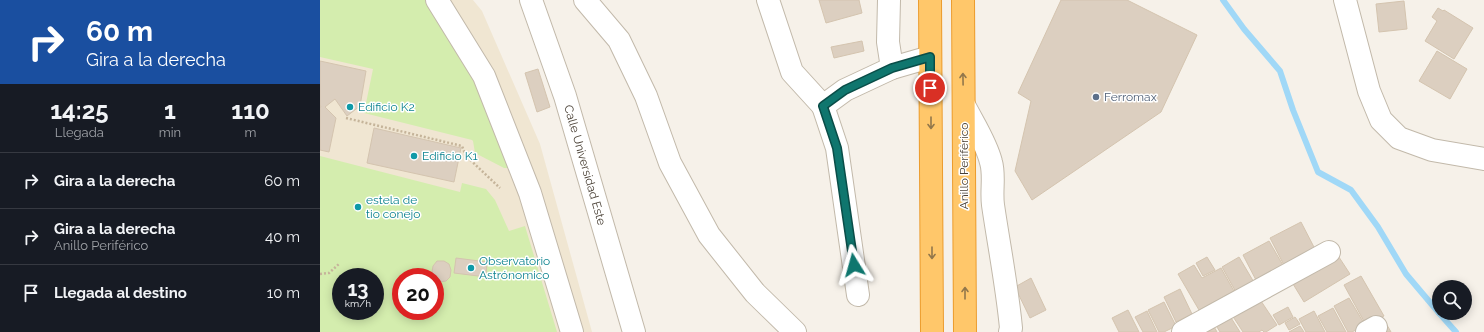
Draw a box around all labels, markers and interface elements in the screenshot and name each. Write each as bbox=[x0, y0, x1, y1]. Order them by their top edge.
text: 60 m bbox=[86, 15, 153, 48]
icon: right bbox=[20, 16, 72, 68]
text: Gira a la derecha bbox=[86, 49, 226, 70]
pin bbox=[913, 71, 947, 105]
one-way arrow bbox=[959, 73, 967, 86]
icon: arrive bbox=[919, 77, 941, 99]
place label: Ferromax bbox=[1104, 90, 1157, 104]
marker: Ferromax bbox=[1091, 92, 1101, 102]
text: 14:25 bbox=[50, 96, 109, 125]
text: 1 bbox=[164, 96, 176, 125]
text: 110 bbox=[231, 96, 270, 125]
place label: Edificio K2 bbox=[358, 100, 415, 114]
marker: Edificio K2 bbox=[345, 102, 355, 112]
street label: Calle Universidad Este bbox=[561, 103, 609, 227]
one-way arrow bbox=[927, 116, 935, 129]
street label: Anillo Periférico bbox=[957, 123, 971, 209]
text: Llegada bbox=[55, 125, 104, 140]
text: min bbox=[159, 125, 181, 140]
text: m bbox=[245, 125, 257, 140]
place label: Edificio K1 bbox=[422, 149, 478, 163]
marker: Edificio K1 bbox=[409, 151, 419, 161]
icon: right bbox=[20, 170, 42, 192]
text: Gira a la derecha bbox=[54, 172, 175, 190]
text: 60 m bbox=[264, 172, 300, 190]
place label: estela de tio conejo bbox=[366, 193, 420, 221]
marker: estela de tio conejo bbox=[353, 202, 363, 212]
text: Gira a la derecha bbox=[54, 220, 175, 238]
icon: right bbox=[20, 226, 42, 248]
text: 40 m bbox=[265, 228, 300, 246]
text: Anillo Periférico bbox=[54, 238, 148, 253]
position arrow bbox=[833, 244, 875, 286]
one-way arrow bbox=[928, 246, 936, 259]
place label: Observatorio Astrónomico bbox=[479, 254, 550, 282]
marker: Observatorio Astrónomico bbox=[466, 263, 476, 273]
speed limit sign: 20 bbox=[392, 268, 444, 320]
text: 13 bbox=[347, 277, 369, 301]
map controls bbox=[1432, 280, 1472, 320]
button: search bbox=[1432, 280, 1472, 320]
icon: arrive bbox=[20, 282, 42, 304]
text: Llegada al destino bbox=[54, 284, 187, 302]
text: 10 m bbox=[267, 284, 300, 302]
one-way arrow bbox=[961, 287, 969, 300]
text: km/h bbox=[345, 298, 371, 309]

